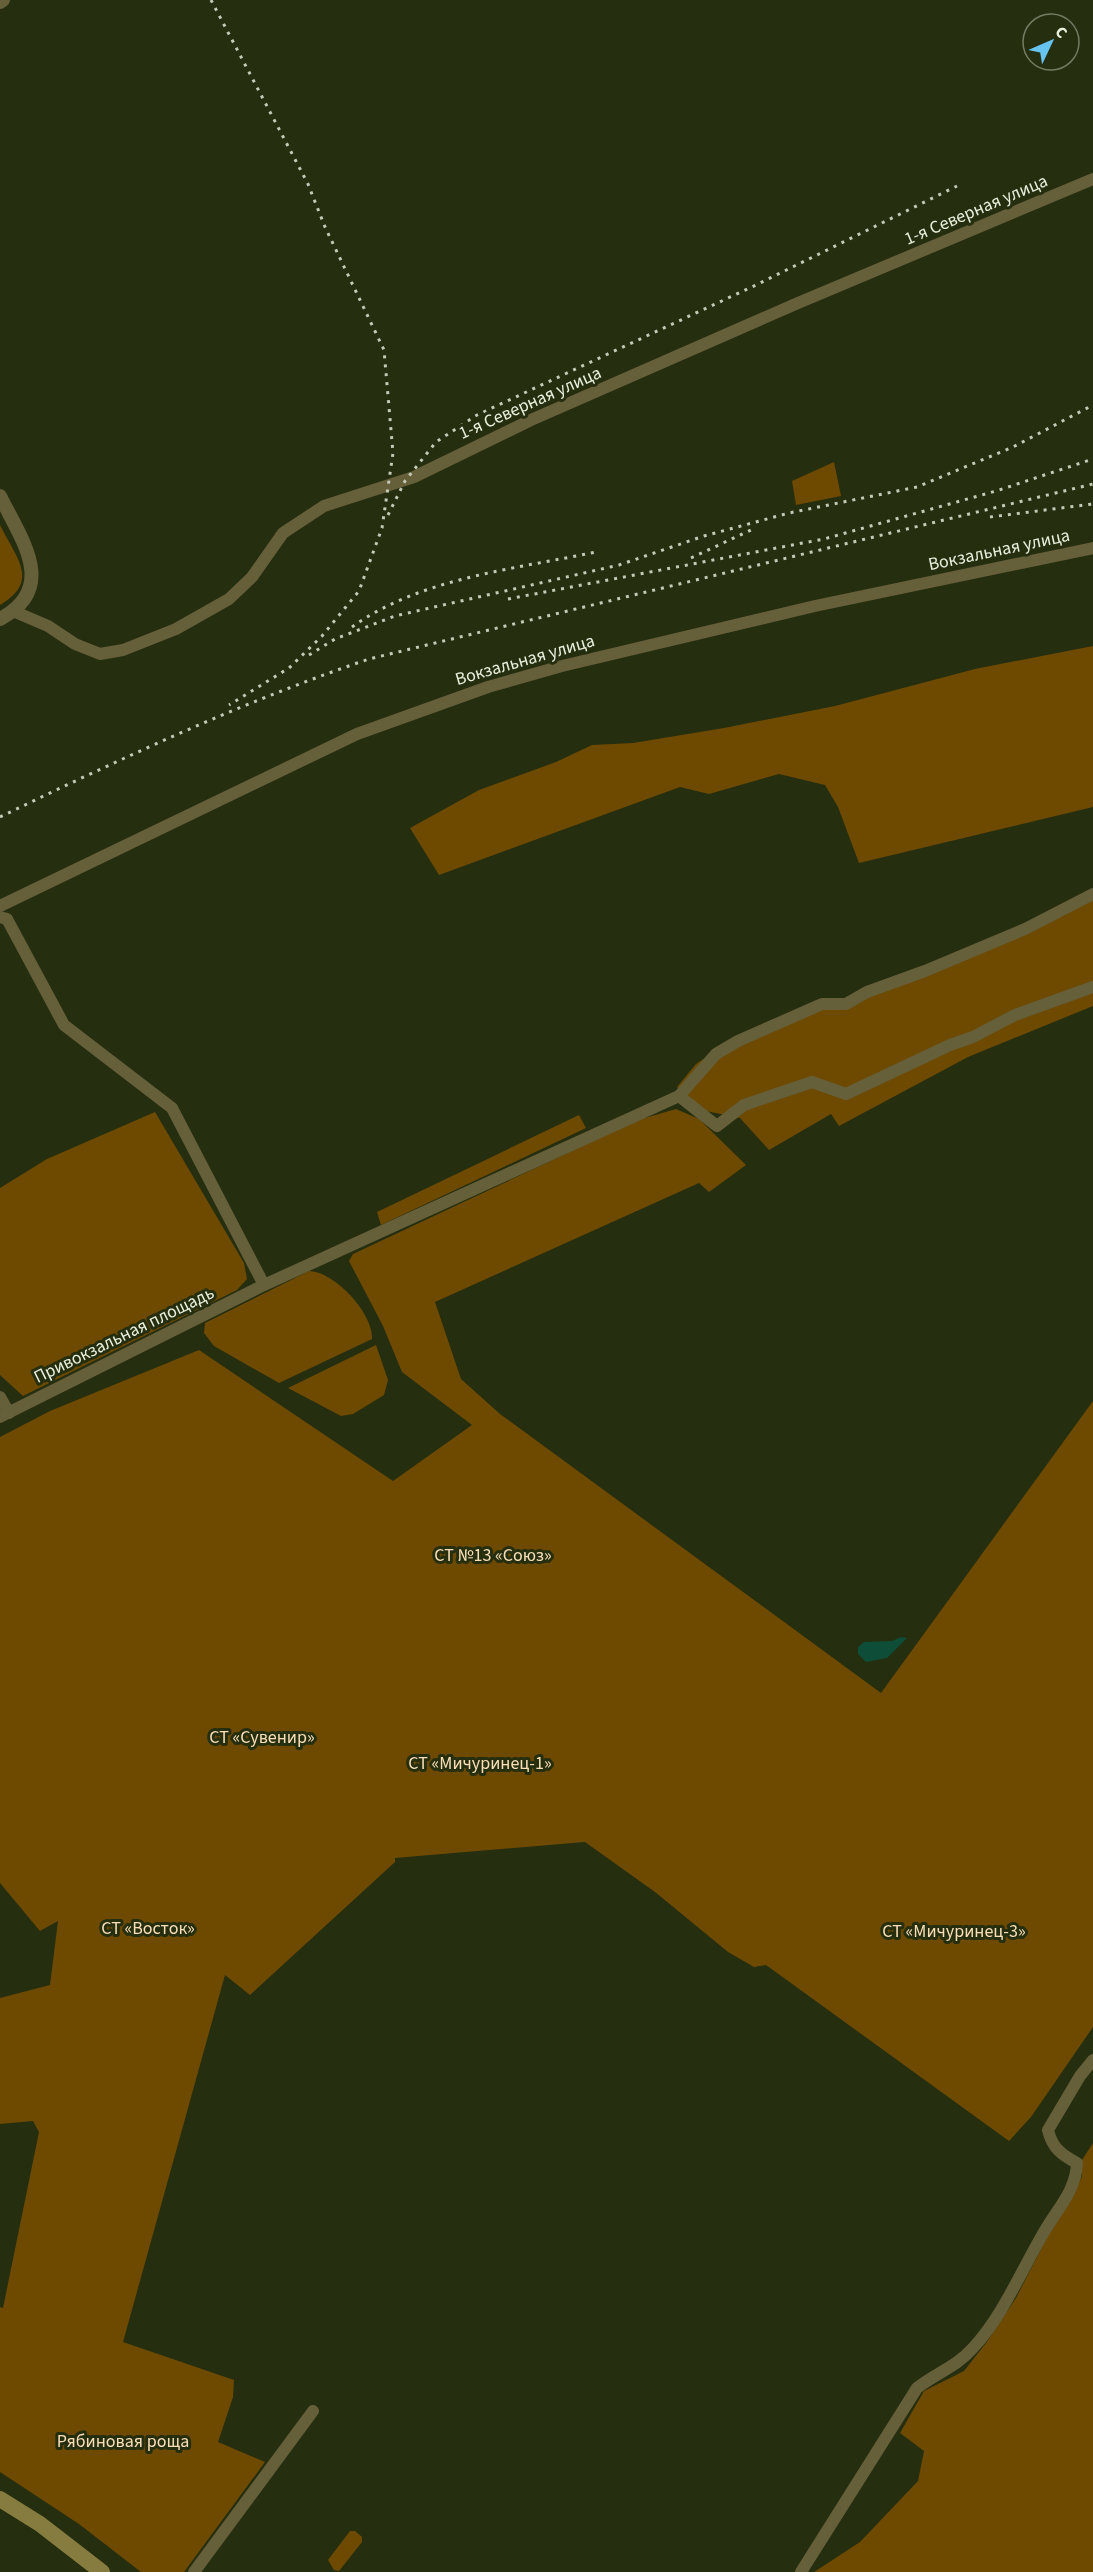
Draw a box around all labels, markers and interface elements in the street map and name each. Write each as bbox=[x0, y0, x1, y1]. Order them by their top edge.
north arrow bbox=[1021, 12, 1081, 72]
text: С bbox=[1050, 21, 1072, 43]
street label: 1-я Северная улица bbox=[900, 168, 1052, 252]
street label: 1-я Северная улица bbox=[455, 360, 605, 446]
street label: Вокзальная улица bbox=[926, 523, 1072, 577]
street label: Вокзальная улица bbox=[452, 628, 598, 692]
street label: Привокзальная площадь bbox=[30, 1280, 219, 1390]
park label: СТ №13 «Союз» bbox=[434, 1543, 552, 1568]
park label: СТ «Сувенир» bbox=[209, 1725, 315, 1750]
park label: СТ «Мичуринец-1» bbox=[408, 1751, 552, 1776]
park label: СТ «Восток» bbox=[101, 1916, 195, 1941]
park label: СТ «Мичуринец-3» bbox=[882, 1919, 1026, 1944]
park label: Рябиновая роща bbox=[57, 2429, 189, 2454]

